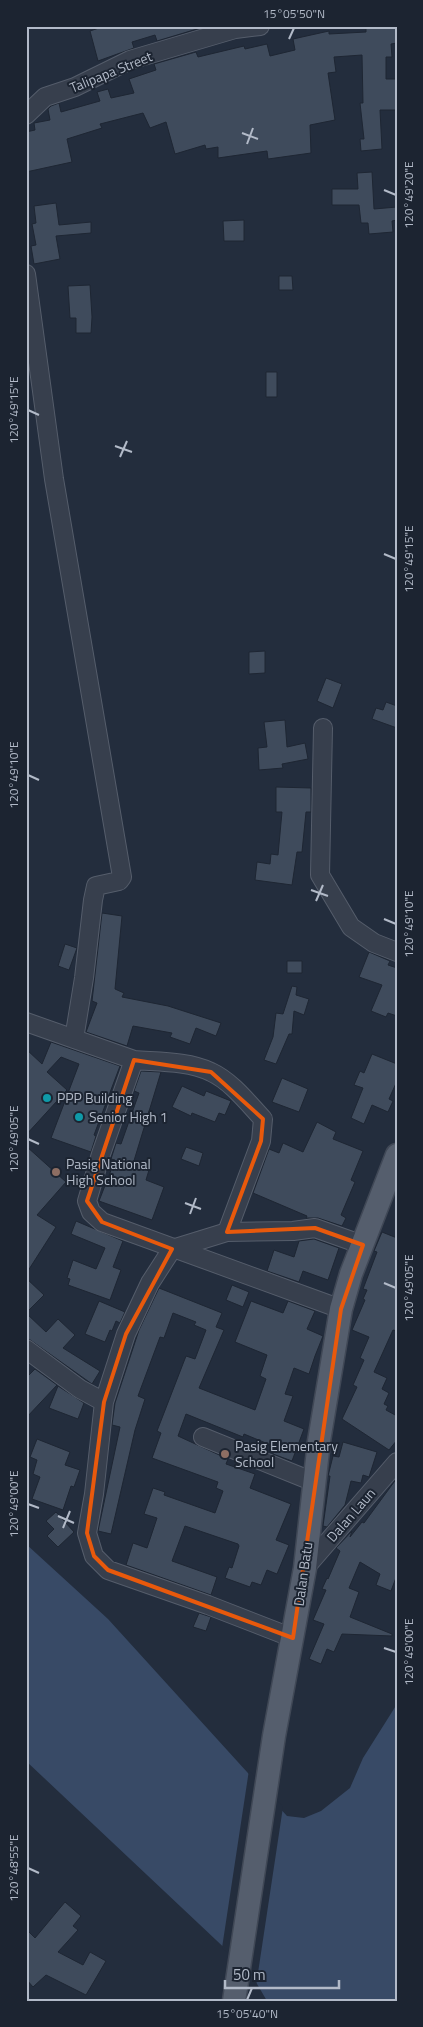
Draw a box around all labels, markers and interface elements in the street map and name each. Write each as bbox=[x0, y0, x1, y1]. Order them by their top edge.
text: 15°05'50"N bbox=[263, 4, 325, 23]
street label: Talipapa Street bbox=[66, 45, 155, 98]
text: 120°49'20"E bbox=[399, 161, 418, 229]
text: 120°49'15"E bbox=[4, 376, 23, 444]
text: 120°49'15"E bbox=[399, 525, 418, 593]
text: 120°49'10"E bbox=[4, 741, 23, 809]
text: 120°49'10"E bbox=[399, 890, 418, 958]
place label: PPP Building bbox=[57, 1087, 133, 1108]
marker: PPP Building bbox=[41, 1092, 53, 1104]
text: 120°49'05"E bbox=[4, 1105, 23, 1173]
place label: Senior High 1 bbox=[89, 1106, 168, 1127]
marker: Senior High 1 bbox=[73, 1111, 85, 1123]
place label: Pasig National High School bbox=[66, 1153, 151, 1190]
marker: Pasig National High School bbox=[50, 1166, 62, 1178]
text: 120°49'05"E bbox=[399, 1254, 418, 1322]
place label: Pasig Elementary School bbox=[235, 1435, 338, 1472]
marker: Pasig Elementary School bbox=[219, 1448, 231, 1460]
text: 120°49'00"E bbox=[4, 1470, 23, 1538]
street label: Dalan Laun bbox=[321, 1483, 380, 1546]
street label: Dalan Batu bbox=[288, 1540, 317, 1608]
text: 120°49'00"E bbox=[399, 1618, 418, 1686]
text: 120°48'55"E bbox=[4, 1834, 23, 1902]
scale bar bbox=[225, 1957, 339, 1989]
text: 50 m bbox=[233, 1963, 266, 1986]
text: 15°05'40"N bbox=[216, 2004, 278, 2023]

